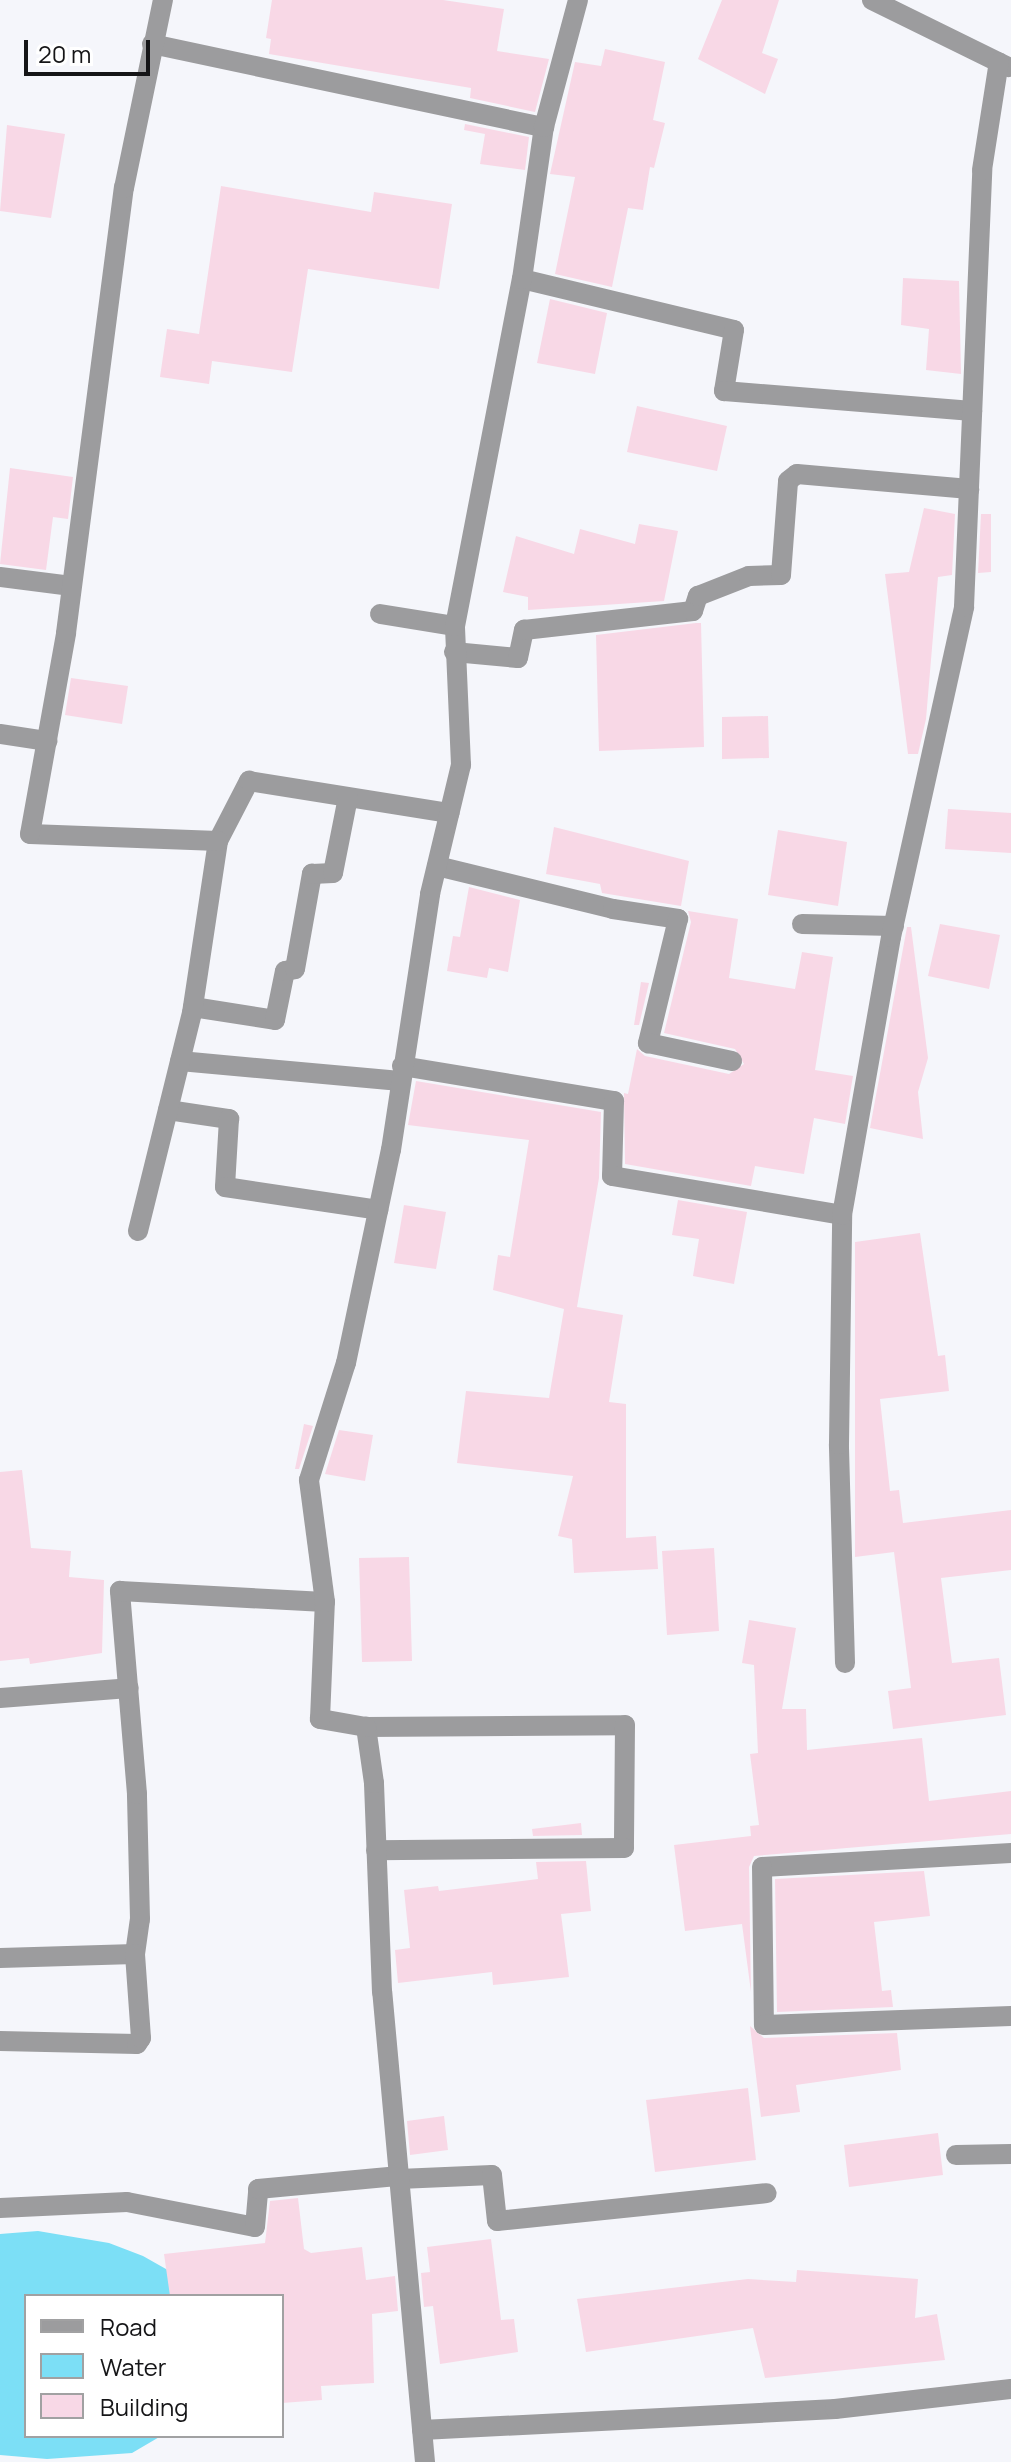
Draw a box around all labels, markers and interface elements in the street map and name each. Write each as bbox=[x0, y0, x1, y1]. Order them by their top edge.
scale bar bbox=[28, 24, 154, 74]
text: 20 m bbox=[38, 37, 91, 70]
legend bbox=[24, 2294, 284, 2438]
text: Road bbox=[100, 2310, 157, 2343]
text: Water bbox=[100, 2350, 167, 2383]
text: Building bbox=[100, 2390, 188, 2423]

